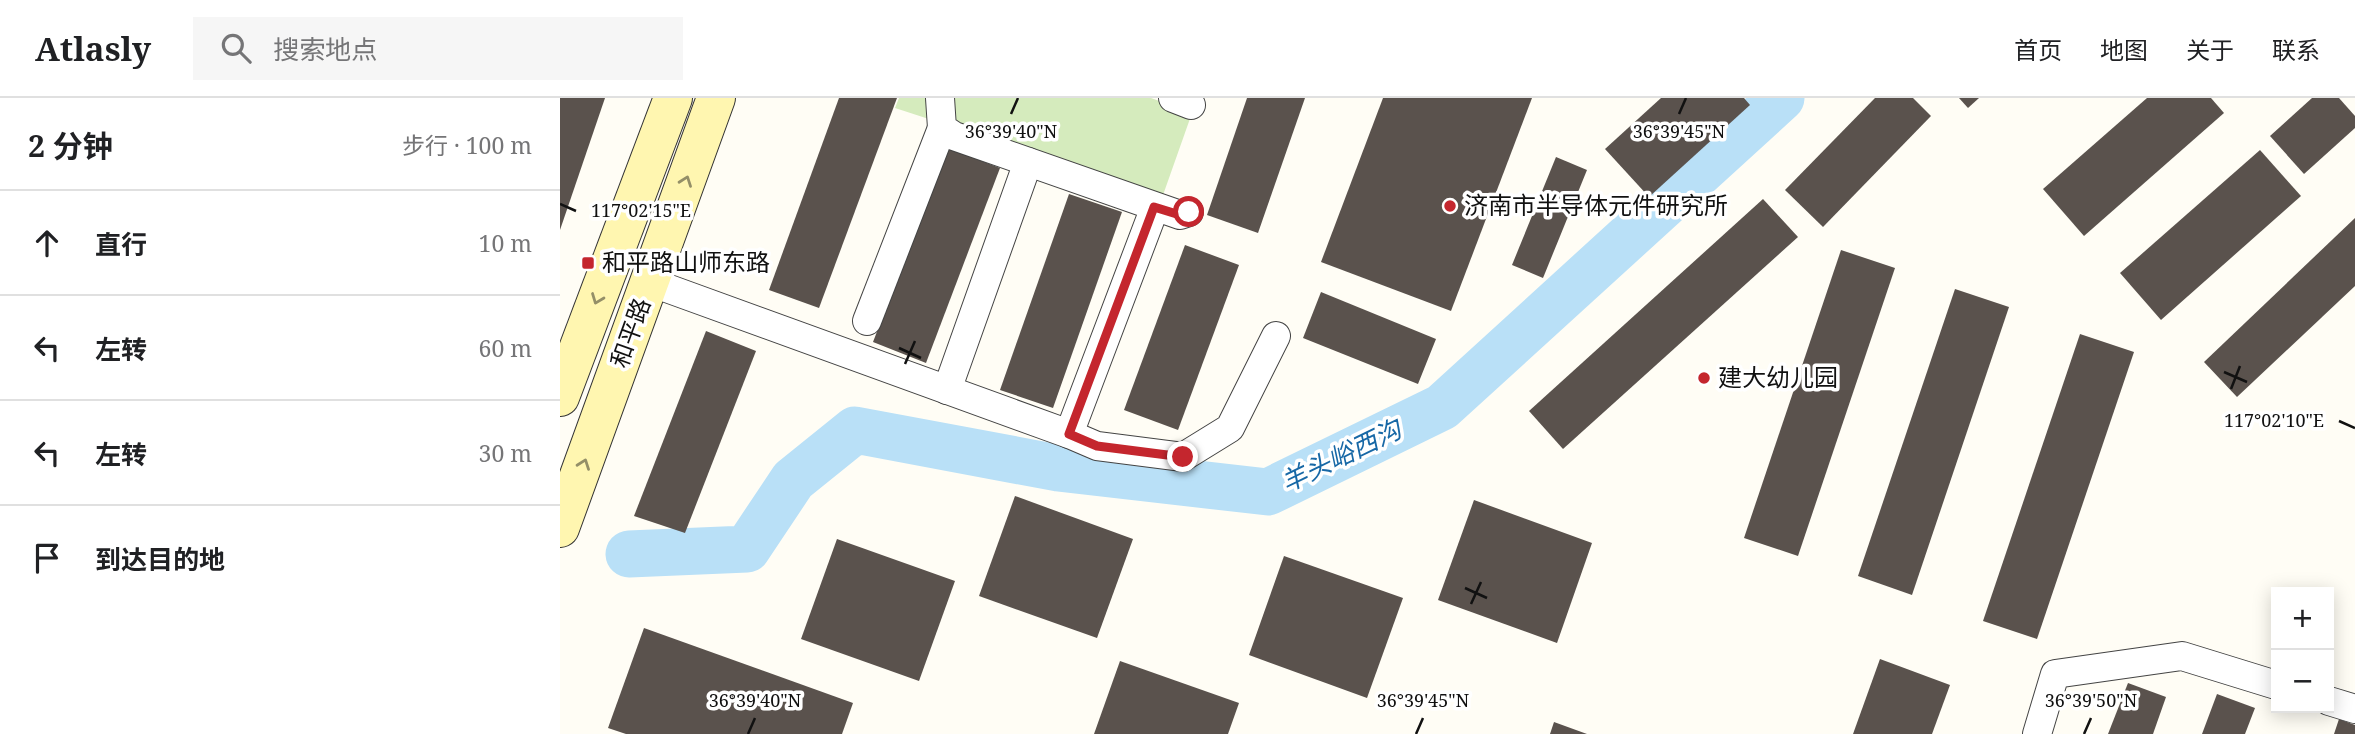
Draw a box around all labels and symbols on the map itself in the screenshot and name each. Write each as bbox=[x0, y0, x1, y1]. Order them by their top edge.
text: 36°39'40"N bbox=[965, 119, 1058, 143]
text: 36°39'45"N bbox=[1633, 119, 1726, 143]
one-way arrow bbox=[678, 176, 692, 188]
place label: 济南市半导体元件研究所 bbox=[1464, 188, 1728, 221]
route start bbox=[1173, 196, 1204, 227]
text: 117°02'15"E bbox=[591, 198, 691, 222]
marker: 济南市半导体元件研究所 bbox=[1442, 198, 1458, 214]
place label: 和平路山师东路 bbox=[602, 245, 770, 278]
marker: 和平路山师东路 bbox=[580, 255, 596, 271]
one-way arrow bbox=[591, 293, 605, 305]
street label: 和平路 bbox=[602, 293, 657, 372]
place label: 建大幼儿园 bbox=[1718, 360, 1838, 393]
marker: 建大幼儿园 bbox=[1696, 370, 1712, 386]
text: 117°02'10"E bbox=[2224, 408, 2324, 432]
water label: 羊头峪西沟 bbox=[1274, 409, 1410, 500]
route end bbox=[1167, 441, 1198, 472]
one-way arrow bbox=[575, 459, 589, 471]
text: 36°39'40"N bbox=[709, 688, 802, 712]
text: 36°39'45"N bbox=[1377, 688, 1470, 712]
text: 36°39'50"N bbox=[2045, 688, 2138, 712]

